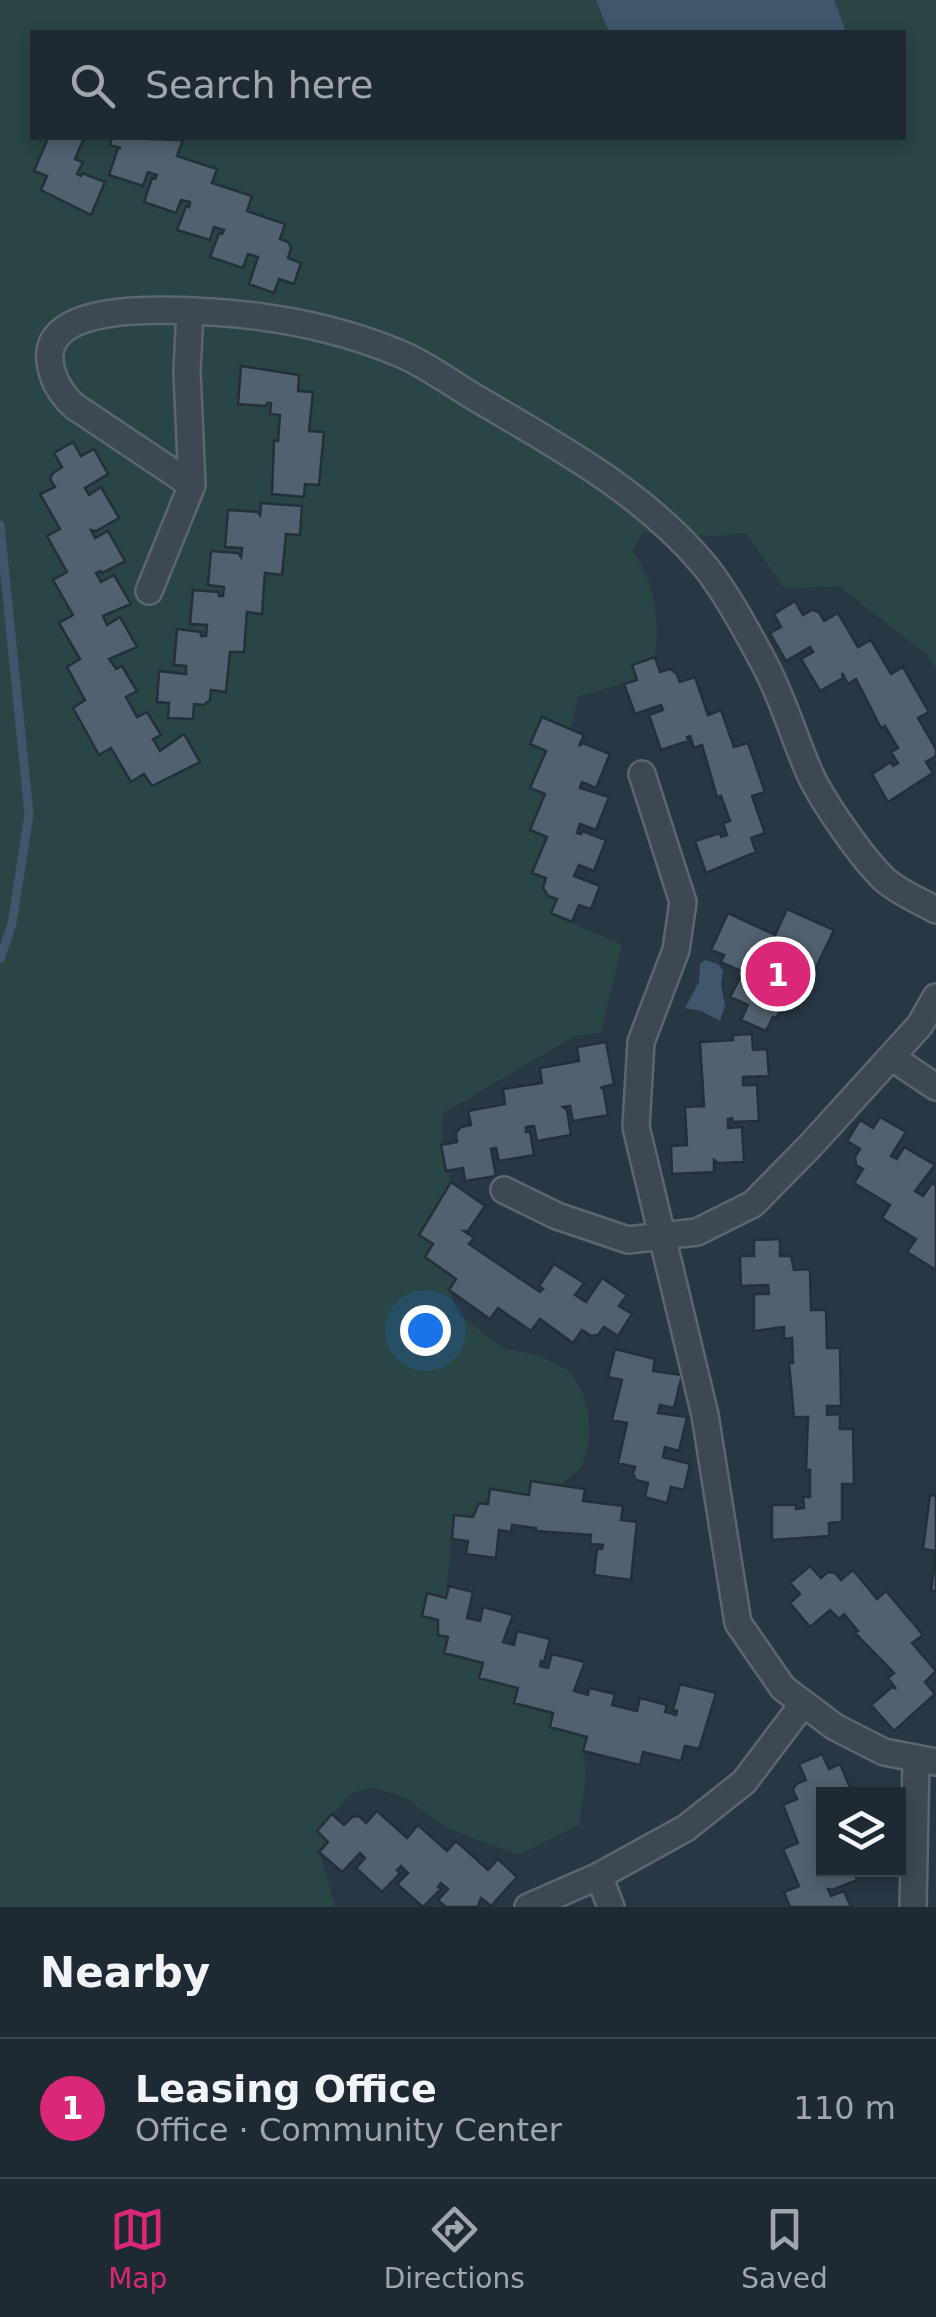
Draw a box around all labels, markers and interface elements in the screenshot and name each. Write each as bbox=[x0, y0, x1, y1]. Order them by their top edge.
search box bbox=[30, 30, 906, 140]
icon: search bbox=[65, 58, 120, 113]
text: Search here bbox=[145, 63, 373, 107]
pin: 1 bbox=[746, 936, 810, 1012]
your location bbox=[400, 1305, 451, 1356]
map controls bbox=[816, 1787, 906, 1877]
button: layers bbox=[816, 1787, 906, 1877]
text: Nearby bbox=[40, 1948, 210, 1997]
text: Leasing Office bbox=[135, 2067, 437, 2111]
text: 1 bbox=[61, 2089, 84, 2127]
text: 110 m bbox=[794, 2089, 896, 2127]
text: Office · Community Center bbox=[135, 2111, 562, 2149]
tab: Map bbox=[108, 2202, 167, 2295]
tab: Directions bbox=[384, 2202, 525, 2295]
tab: Saved bbox=[741, 2202, 828, 2295]

